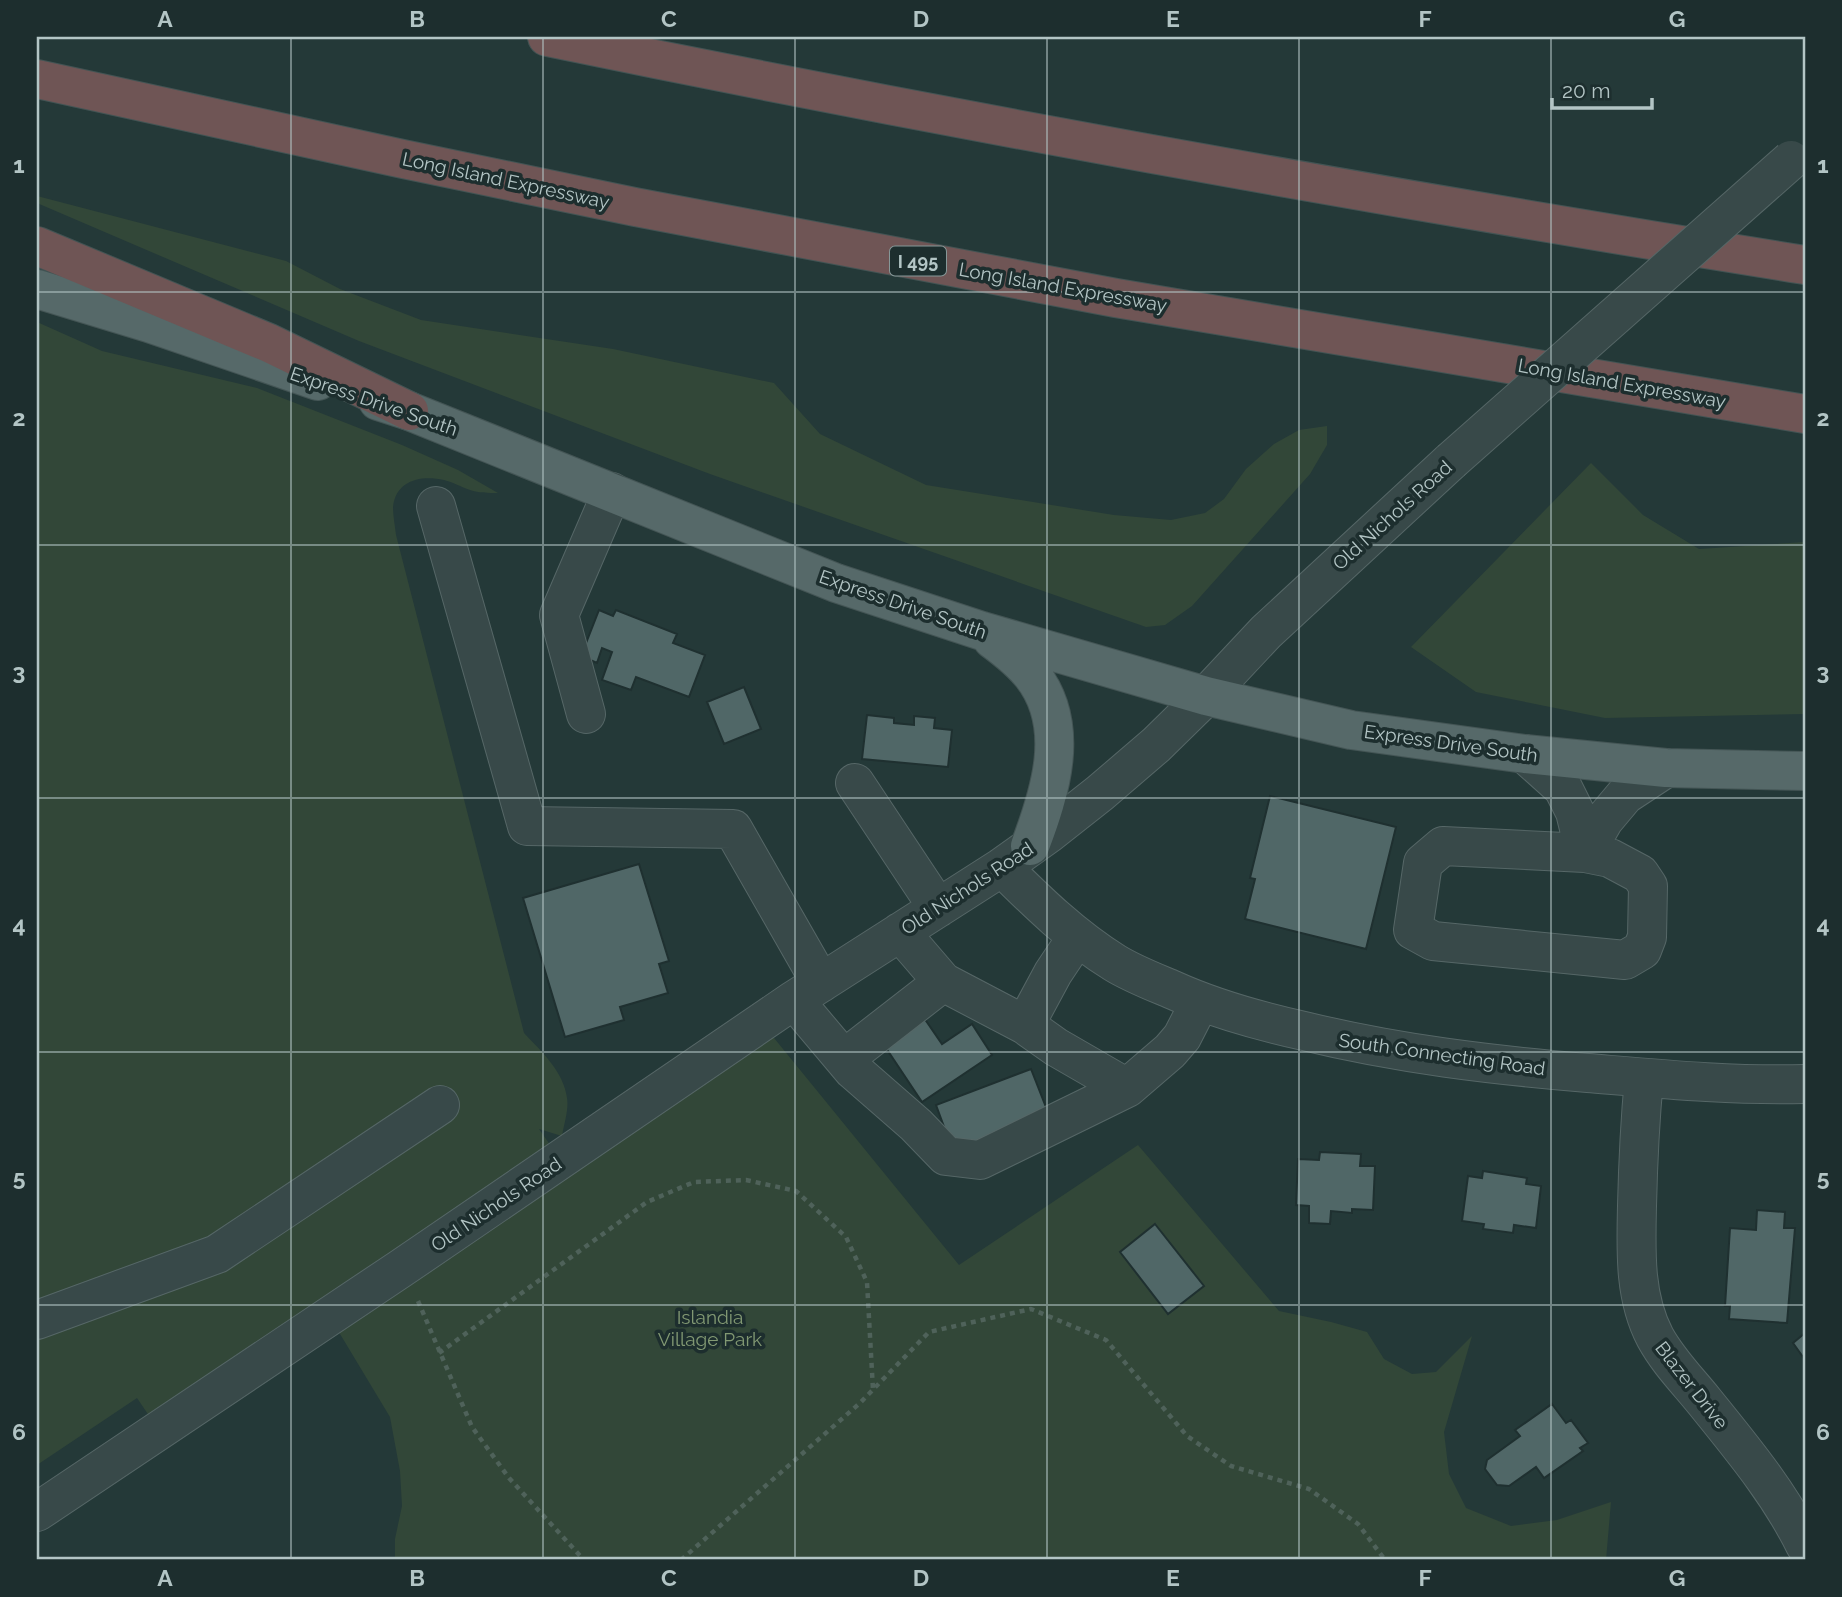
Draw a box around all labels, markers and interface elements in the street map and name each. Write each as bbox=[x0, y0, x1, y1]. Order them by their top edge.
text: A bbox=[157, 5, 173, 32]
text: B bbox=[409, 5, 425, 32]
text: C bbox=[661, 5, 677, 32]
text: D bbox=[913, 5, 929, 32]
text: E bbox=[1166, 5, 1180, 32]
text: F bbox=[1418, 5, 1432, 32]
text: G bbox=[1669, 5, 1685, 32]
scale bar bbox=[1552, 66, 1651, 110]
text: 20 m bbox=[1562, 78, 1610, 103]
street label: Long Island Expressway bbox=[401, 147, 611, 213]
text: 1 bbox=[13, 151, 25, 178]
text: 1 bbox=[1817, 151, 1829, 178]
road number: I 495 bbox=[890, 246, 946, 276]
street label: Long Island Expressway bbox=[957, 258, 1169, 316]
street label: Long Island Expressway bbox=[1516, 354, 1728, 412]
street label: Express Drive South bbox=[288, 362, 460, 440]
text: 2 bbox=[13, 404, 25, 431]
text: 2 bbox=[1817, 404, 1829, 431]
street label: Old Nichols Road bbox=[1328, 456, 1456, 574]
street label: Express Drive South bbox=[817, 565, 989, 643]
text: 3 bbox=[13, 658, 25, 685]
text: 3 bbox=[1817, 658, 1829, 685]
street label: Express Drive South bbox=[1363, 720, 1539, 766]
street label: Old Nichols Road bbox=[897, 837, 1037, 939]
text: 4 bbox=[12, 911, 26, 938]
text: 4 bbox=[1816, 911, 1830, 938]
street label: South Connecting Road bbox=[1337, 1029, 1547, 1079]
street label: Old Nichols Road bbox=[427, 1152, 565, 1256]
text: 5 bbox=[13, 1164, 26, 1191]
text: 5 bbox=[1817, 1164, 1830, 1191]
park label: Islandia Village Park bbox=[658, 1306, 762, 1350]
street label: Blazer Drive bbox=[1651, 1337, 1733, 1433]
text: 6 bbox=[12, 1418, 26, 1445]
text: 6 bbox=[1816, 1418, 1830, 1445]
text: A bbox=[157, 1564, 173, 1591]
text: B bbox=[409, 1564, 425, 1591]
text: C bbox=[661, 1564, 677, 1591]
text: D bbox=[913, 1564, 929, 1591]
text: E bbox=[1166, 1564, 1180, 1591]
text: F bbox=[1418, 1564, 1432, 1591]
text: G bbox=[1669, 1564, 1685, 1591]

